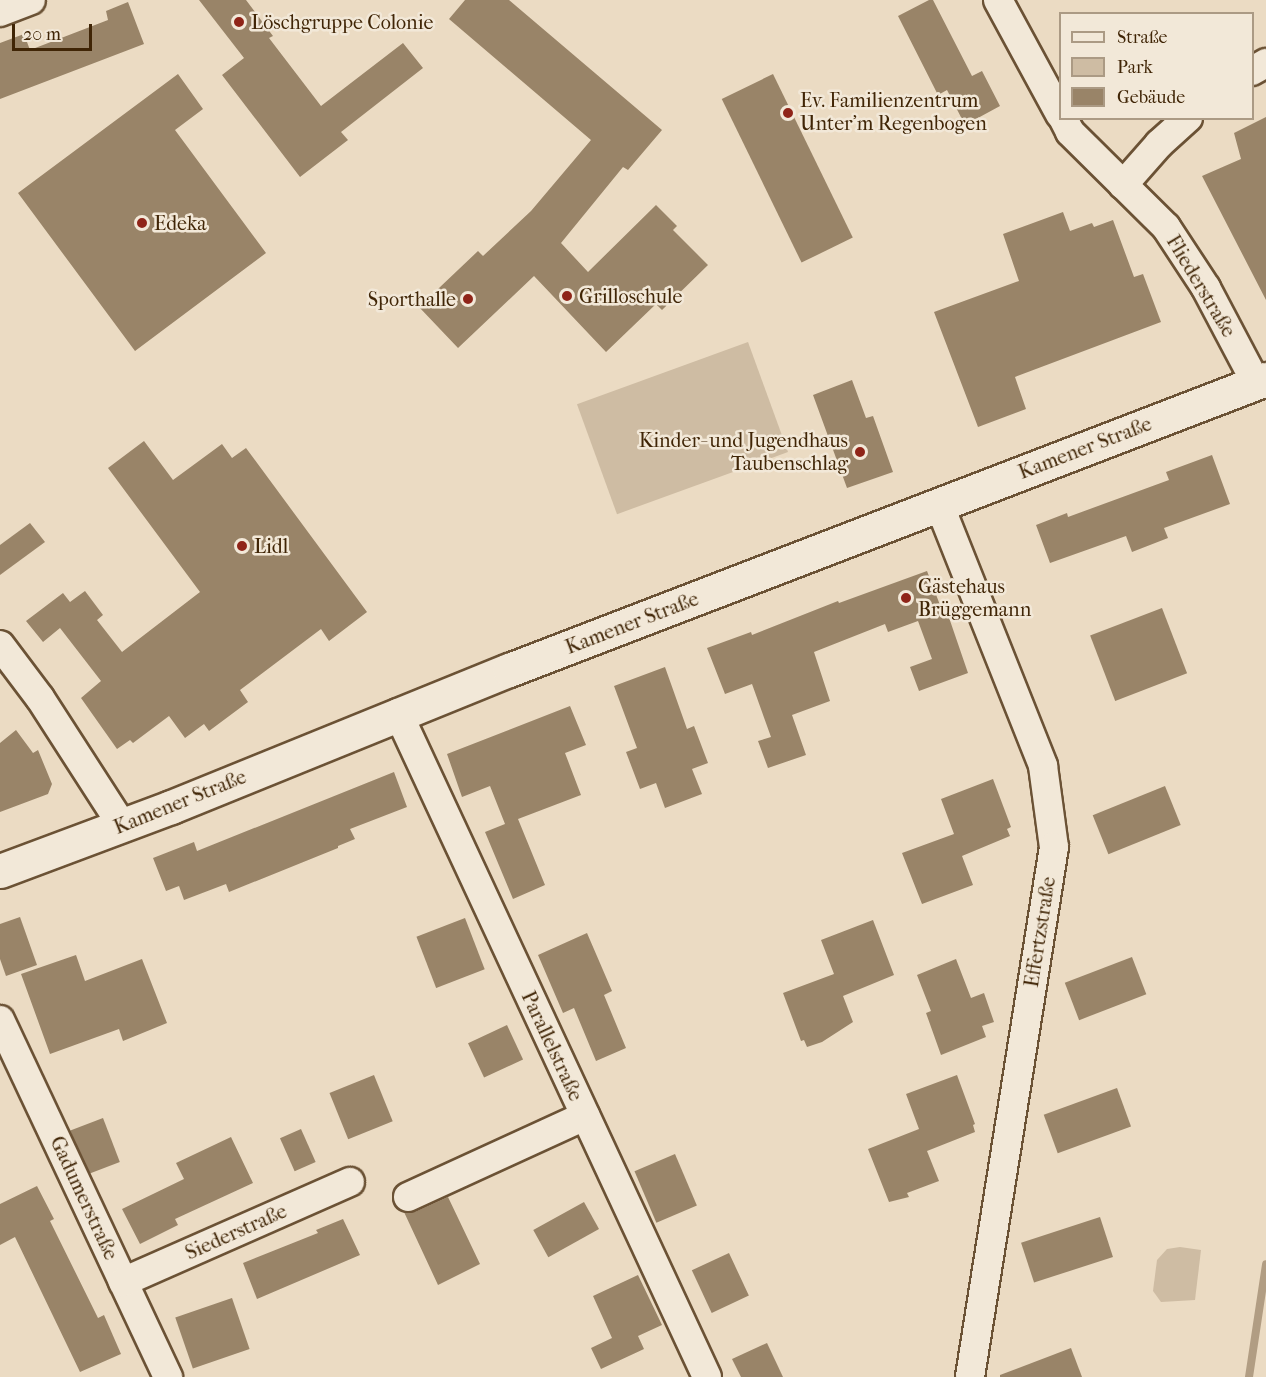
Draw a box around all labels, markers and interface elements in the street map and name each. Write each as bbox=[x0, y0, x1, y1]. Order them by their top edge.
place label: Löschgruppe Colonie bbox=[251, 10, 433, 34]
scale bar bbox=[15, 12, 94, 50]
legend bbox=[1059, 12, 1254, 120]
marker: Löschgruppe Colonie bbox=[232, 15, 246, 29]
text: 20 m bbox=[23, 24, 61, 45]
text: Straße bbox=[1117, 27, 1167, 48]
text: Park bbox=[1117, 57, 1153, 78]
text: Gebäude bbox=[1117, 87, 1185, 108]
place label: Ev. Familienzentrum Unter'm Regenbogen bbox=[800, 89, 987, 136]
marker: Ev. Familienzentrum Unter'm Regenbogen bbox=[781, 106, 795, 120]
place label: Edeka bbox=[154, 211, 206, 235]
marker: Edeka bbox=[135, 216, 149, 230]
street label: Fliederstraße bbox=[1161, 231, 1241, 341]
place label: Grilloschule bbox=[579, 284, 682, 308]
place label: Sporthalle bbox=[368, 287, 456, 311]
marker: Grilloschule bbox=[560, 289, 574, 303]
marker: Sporthalle bbox=[461, 292, 475, 306]
street label: Kamener Straße bbox=[1015, 412, 1155, 484]
place label: Kinder- und Jugendhaus Taubenschlag bbox=[639, 428, 848, 475]
marker: Kinder- und Jugendhaus Taubenschlag bbox=[853, 445, 867, 459]
place label: Lidl bbox=[254, 534, 288, 558]
marker: Lidl bbox=[235, 539, 249, 553]
place label: Gästehaus Brüggemann bbox=[918, 574, 1031, 621]
street label: Kamener Straße bbox=[562, 587, 702, 659]
marker: Gästehaus Brüggemann bbox=[899, 591, 913, 605]
street label: Kamener Straße bbox=[110, 765, 250, 839]
street label: Effertzstraße bbox=[1019, 875, 1061, 989]
street label: Parallelstraße bbox=[516, 987, 588, 1105]
street label: Gadumerstraße bbox=[45, 1132, 123, 1264]
street label: Siederstraße bbox=[182, 1199, 290, 1265]

